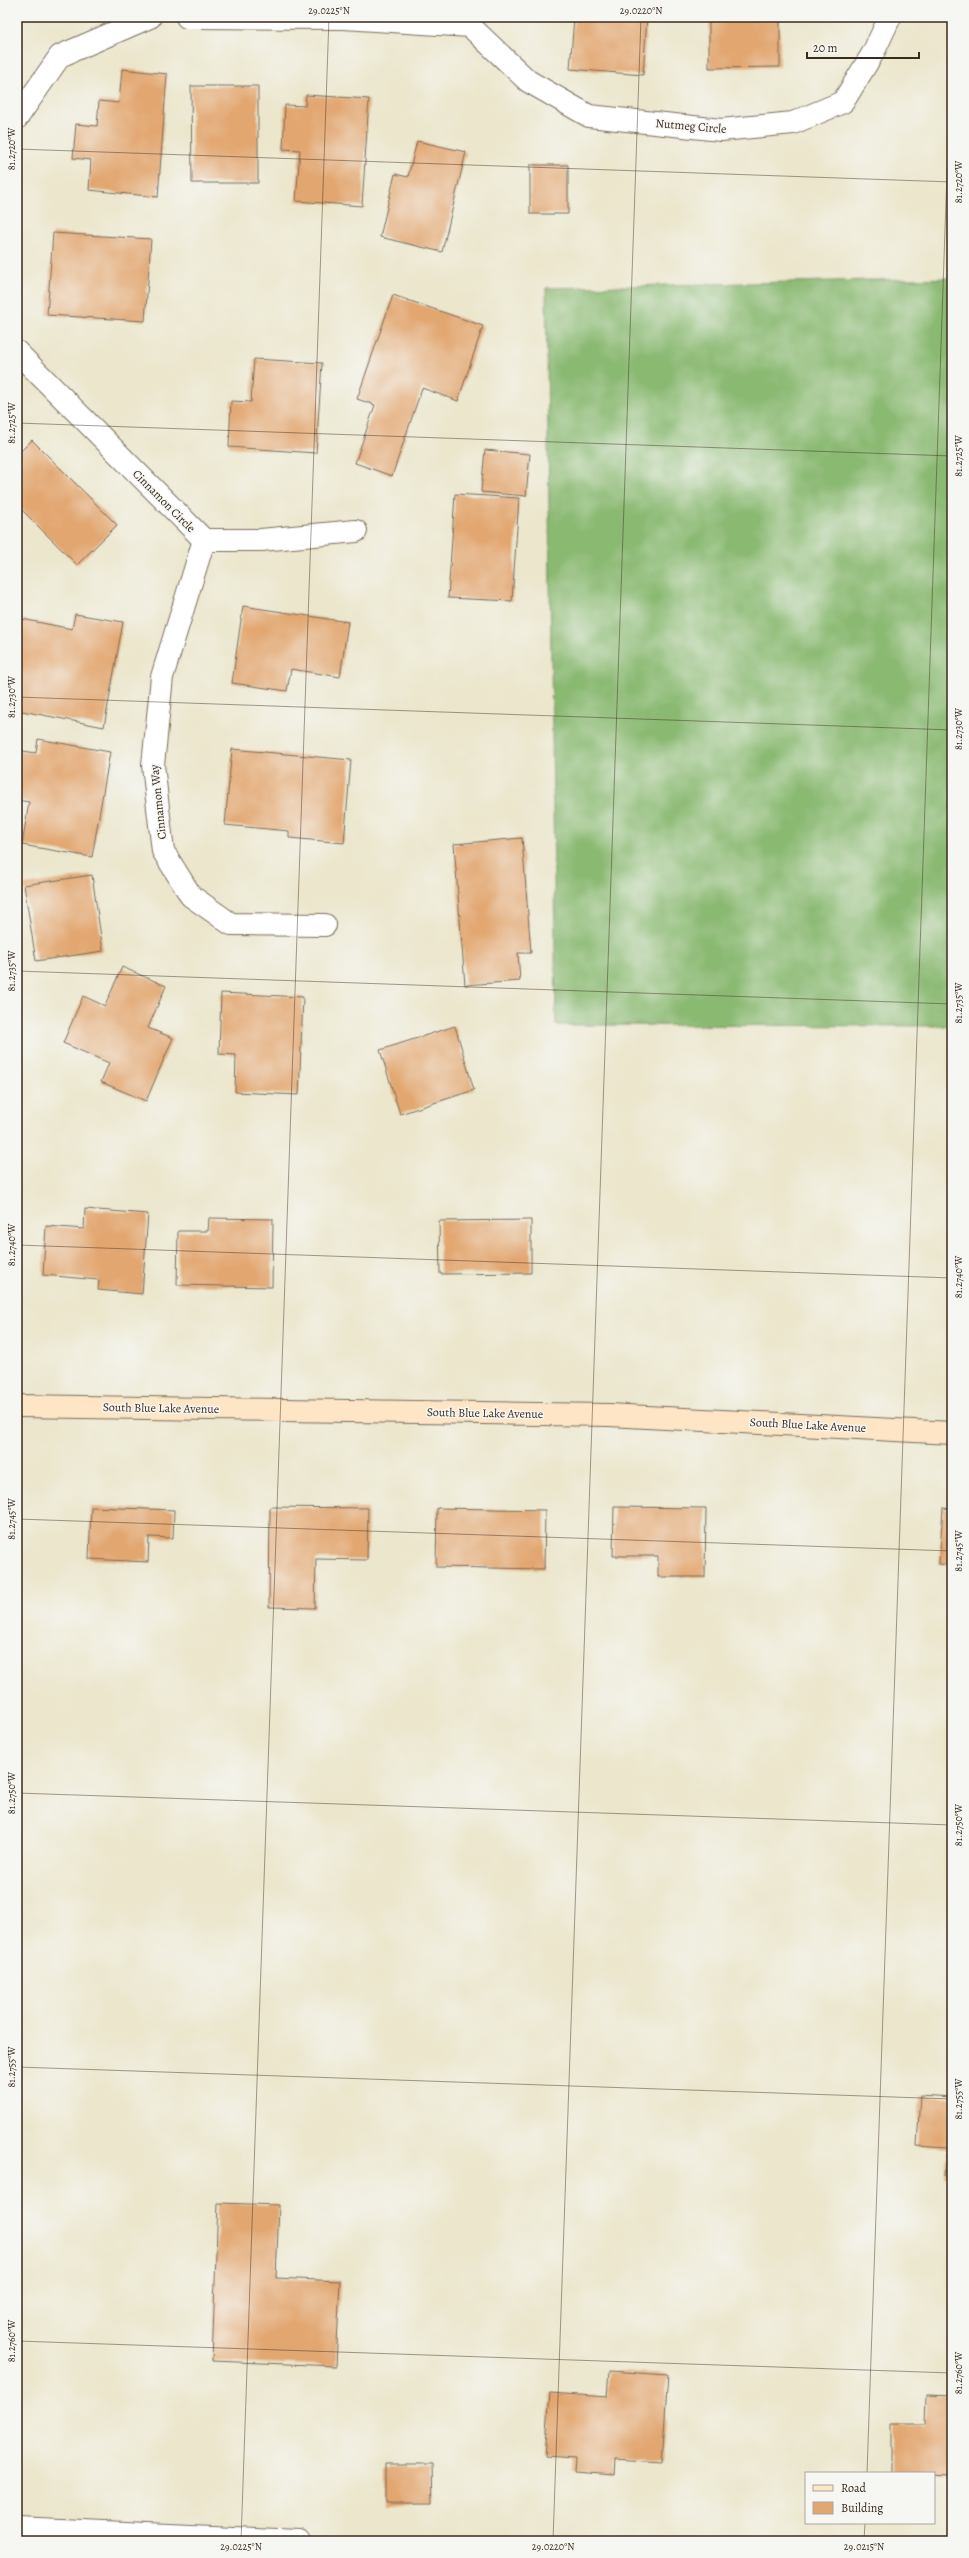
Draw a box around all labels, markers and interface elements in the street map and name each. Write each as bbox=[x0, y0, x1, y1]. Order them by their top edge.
text: 29.0225°N bbox=[308, 4, 350, 17]
text: 29.0220°N bbox=[620, 4, 662, 17]
scale bar bbox=[807, 34, 919, 60]
text: 20 m bbox=[813, 40, 837, 56]
street label: Nutmeg Circle bbox=[655, 115, 727, 137]
text: 81.2720°W bbox=[5, 127, 18, 170]
text: 81.2720°W bbox=[952, 160, 965, 203]
text: 81.2725°W bbox=[5, 401, 18, 444]
text: 81.2725°W bbox=[952, 434, 965, 477]
street label: Cinnamon Circle bbox=[129, 466, 199, 536]
text: 81.2730°W bbox=[5, 675, 18, 718]
text: 81.2730°W bbox=[952, 707, 965, 750]
street label: Cinnamon Way bbox=[146, 763, 170, 840]
text: 81.2735°W bbox=[5, 950, 18, 992]
text: 81.2735°W bbox=[952, 982, 965, 1024]
text: 81.2740°W bbox=[5, 1223, 18, 1266]
text: 81.2740°W bbox=[952, 1255, 965, 1298]
street label: South Blue Lake Avenue bbox=[103, 1399, 219, 1417]
street label: South Blue Lake Avenue bbox=[427, 1404, 543, 1422]
street label: South Blue Lake Avenue bbox=[749, 1414, 867, 1436]
text: 81.2745°W bbox=[5, 1498, 18, 1540]
text: 81.2745°W bbox=[952, 1530, 965, 1572]
text: 81.2750°W bbox=[5, 1771, 18, 1814]
text: 81.2750°W bbox=[952, 1803, 965, 1846]
text: 81.2755°W bbox=[5, 2046, 18, 2088]
text: 81.2755°W bbox=[952, 2078, 965, 2120]
text: 81.2760°W bbox=[5, 2319, 18, 2362]
text: 81.2760°W bbox=[952, 2351, 965, 2394]
legend bbox=[805, 2472, 935, 2524]
text: Road bbox=[841, 2480, 867, 2496]
text: Building bbox=[841, 2500, 883, 2516]
text: 29.0225°N bbox=[220, 2540, 262, 2553]
text: 29.0220°N bbox=[532, 2540, 574, 2553]
text: 29.0215°N bbox=[844, 2540, 884, 2553]

